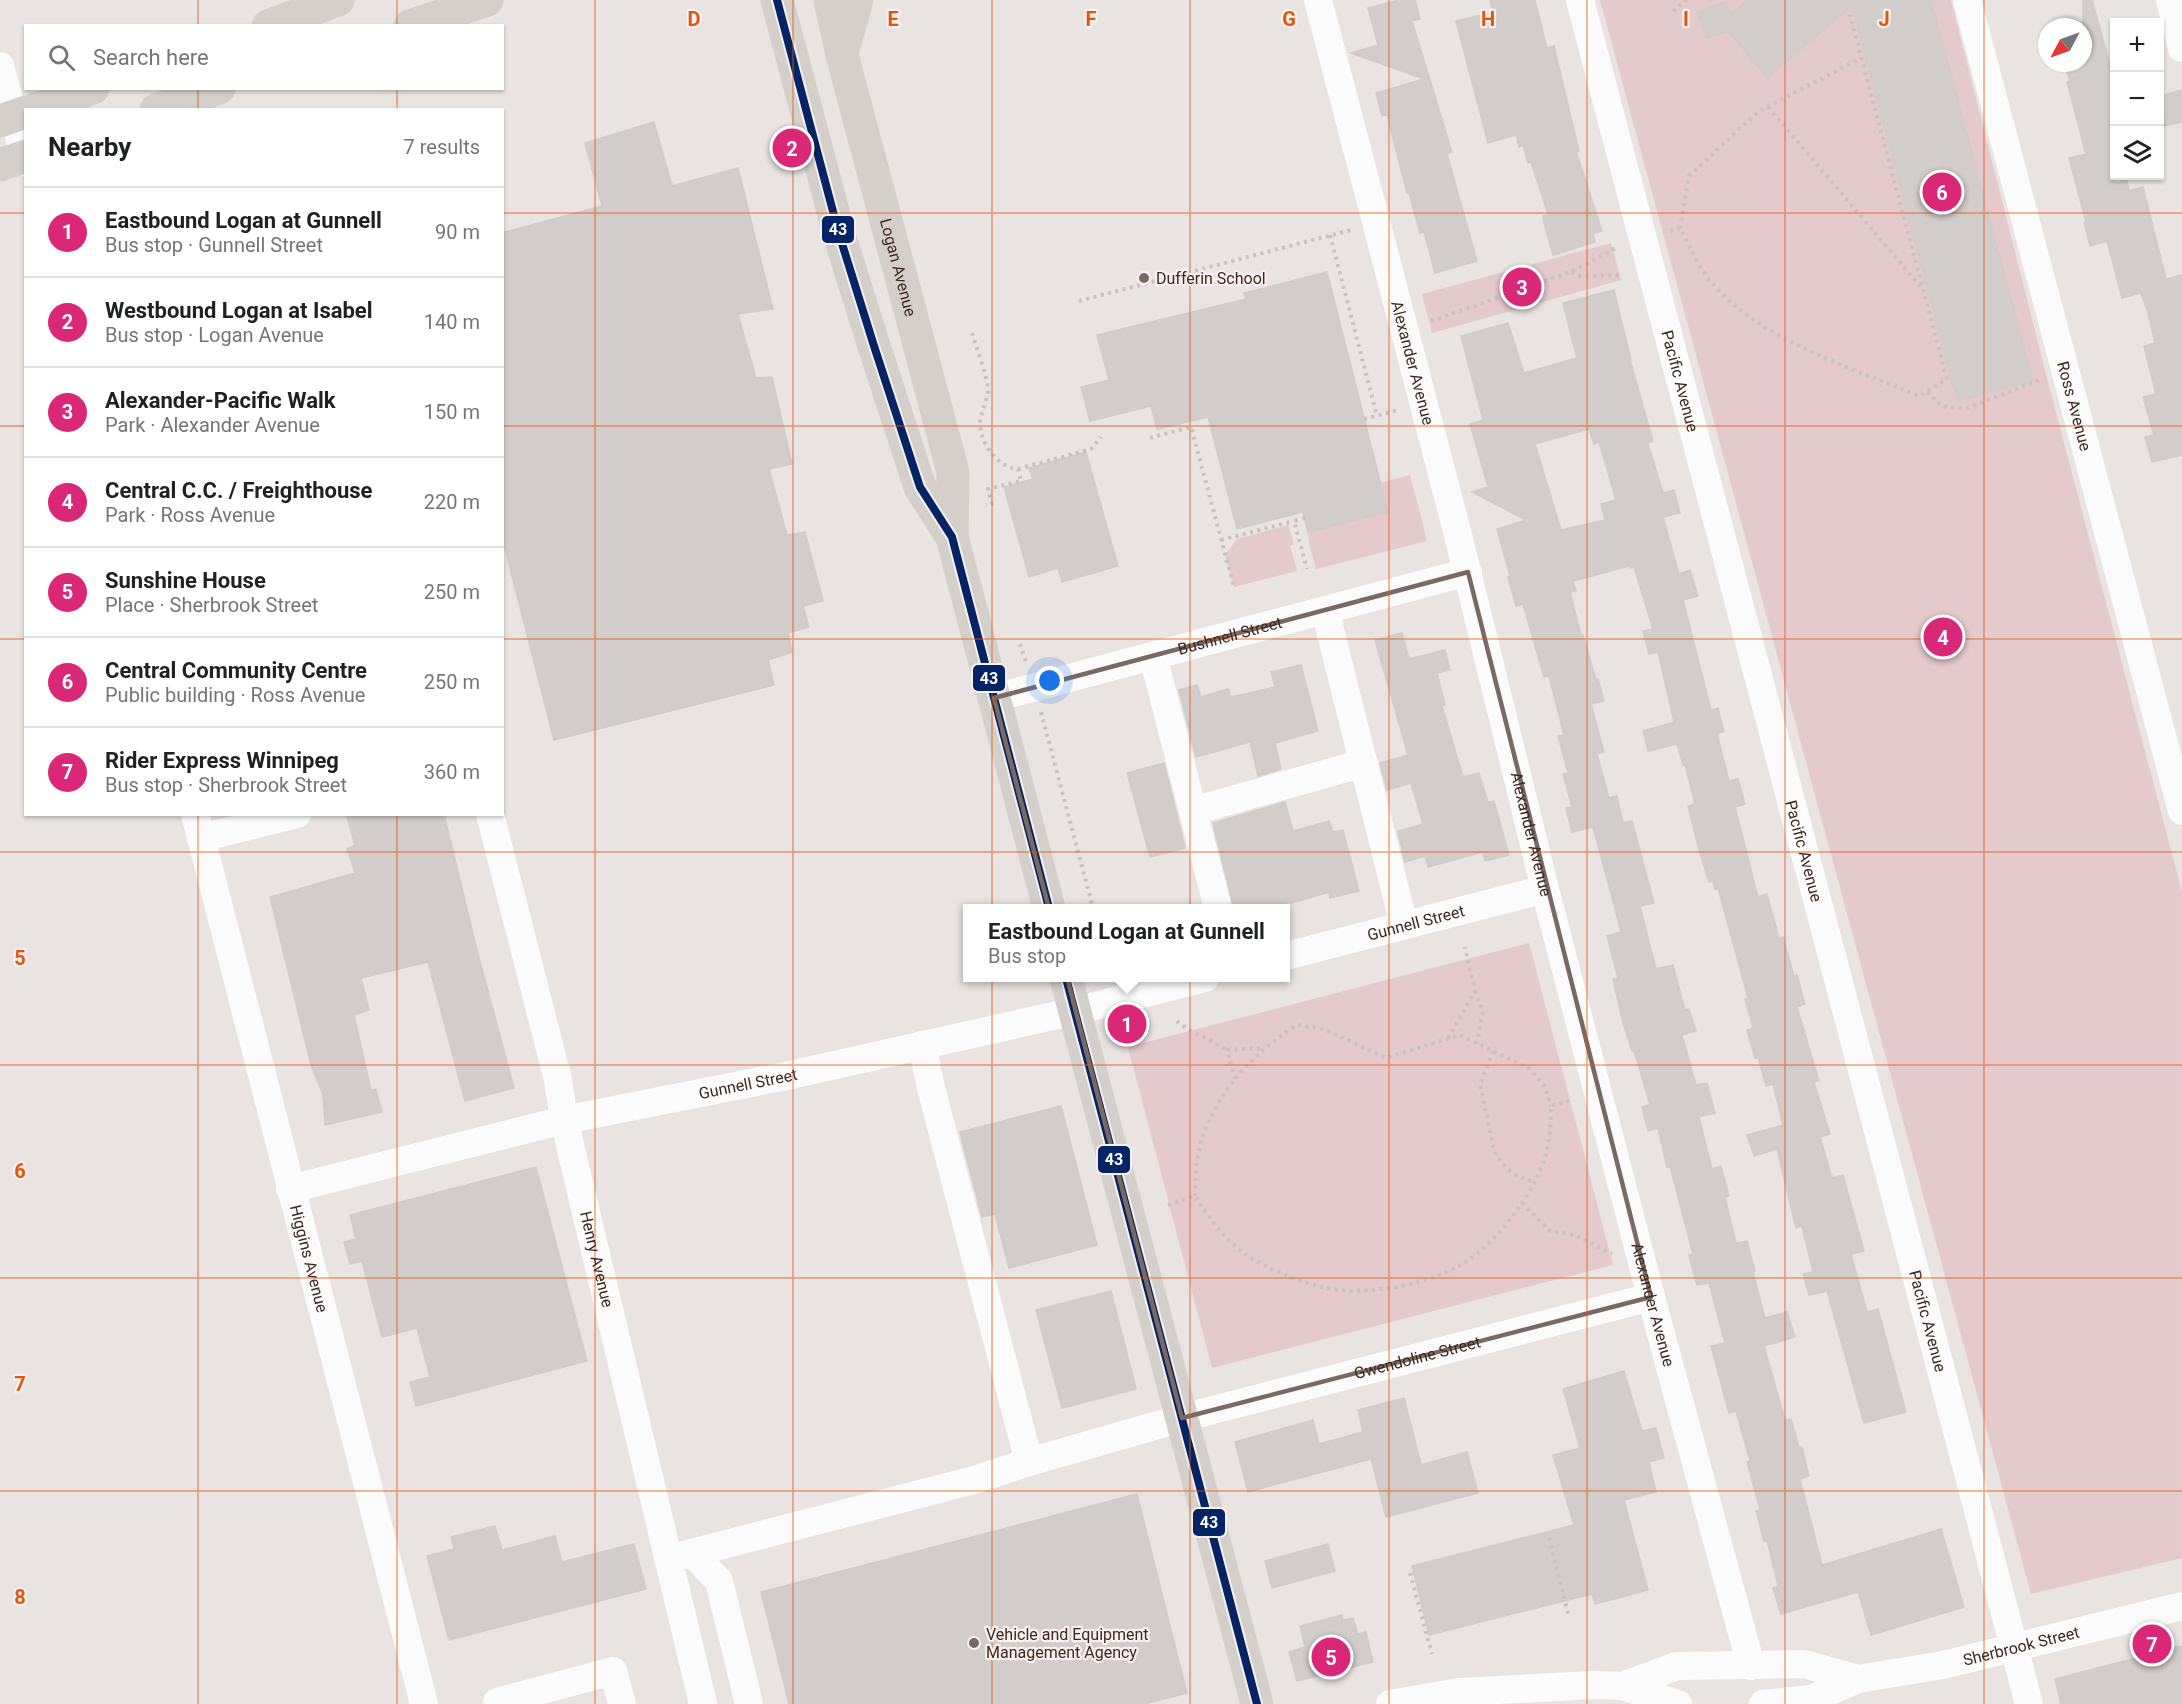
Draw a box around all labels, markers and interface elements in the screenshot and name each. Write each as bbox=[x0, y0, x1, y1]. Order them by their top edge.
text: D bbox=[688, 7, 701, 31]
text: E bbox=[887, 7, 899, 31]
text: F bbox=[1086, 7, 1097, 31]
text: G bbox=[1282, 7, 1296, 31]
text: H bbox=[1481, 7, 1495, 31]
text: I bbox=[1683, 7, 1689, 31]
text: J bbox=[1878, 7, 1890, 31]
north arrow bbox=[2038, 18, 2092, 72]
map controls bbox=[2110, 18, 2164, 180]
button: + bbox=[2110, 18, 2164, 72]
search box bbox=[24, 24, 504, 90]
icon: search bbox=[45, 41, 78, 74]
text: Search here bbox=[93, 45, 209, 70]
button: − bbox=[2110, 72, 2164, 126]
pin: 2 bbox=[772, 126, 812, 170]
button: layers bbox=[2110, 126, 2164, 180]
text: Nearby bbox=[48, 132, 131, 162]
text: 7 results bbox=[404, 135, 480, 159]
pin: 6 bbox=[1922, 170, 1962, 214]
text: Eastbound Logan at Gunnell bbox=[105, 208, 382, 233]
line badge: 43 bbox=[821, 215, 855, 244]
street label: Logan Avenue bbox=[876, 216, 920, 318]
text: 1 bbox=[62, 220, 73, 244]
text: 90 m bbox=[435, 220, 480, 244]
text: 43 bbox=[829, 220, 847, 239]
text: Bus stop · Gunnell Street bbox=[105, 233, 323, 257]
pin: 3 bbox=[1502, 264, 1541, 310]
place label: Dufferin School bbox=[1156, 269, 1266, 288]
marker: Dufferin School bbox=[1137, 271, 1151, 285]
text: Westbound Logan at Isabel bbox=[105, 298, 373, 323]
street label: Alexander Avenue bbox=[1387, 299, 1438, 427]
text: 2 bbox=[62, 310, 73, 334]
text: 140 m bbox=[424, 310, 480, 334]
text: Bus stop · Logan Avenue bbox=[105, 323, 324, 347]
street label: Pacific Avenue bbox=[1657, 328, 1702, 434]
street label: Ross Avenue bbox=[2053, 359, 2095, 453]
text: Alexander-Pacific Walk bbox=[105, 388, 335, 413]
text: 3 bbox=[62, 400, 73, 424]
text: 150 m bbox=[424, 400, 480, 424]
text: Park · Alexander Avenue bbox=[105, 413, 320, 437]
text: Central C.C. / Freighthouse bbox=[105, 478, 372, 503]
text: 4 bbox=[62, 490, 73, 514]
text: 220 m bbox=[424, 490, 480, 514]
text: Park · Ross Avenue bbox=[105, 503, 275, 527]
text: Sunshine House bbox=[105, 568, 266, 593]
text: 5 bbox=[62, 580, 73, 604]
text: 250 m bbox=[424, 580, 480, 604]
text: Place · Sherbrook Street bbox=[105, 593, 318, 617]
street label: Bushnell Street bbox=[1176, 613, 1284, 659]
pin: 4 bbox=[1924, 614, 1962, 660]
text: Central Community Centre bbox=[105, 658, 367, 683]
line badge: 43 bbox=[972, 664, 1006, 692]
your location bbox=[1035, 666, 1064, 695]
text: 43 bbox=[980, 669, 998, 688]
text: 6 bbox=[62, 670, 73, 694]
text: 250 m bbox=[424, 670, 480, 694]
text: Public building · Ross Avenue bbox=[105, 683, 365, 707]
text: Rider Express Winnipeg bbox=[105, 748, 339, 773]
text: 7 bbox=[62, 760, 73, 784]
text: 360 m bbox=[424, 760, 480, 784]
street label: Alexander Avenue bbox=[1507, 770, 1556, 899]
text: Bus stop · Sherbrook Street bbox=[105, 773, 347, 797]
street label: Pacific Avenue bbox=[1781, 798, 1826, 904]
street label: Gunnell Street bbox=[1365, 901, 1467, 945]
popup bbox=[963, 904, 1290, 982]
text: Eastbound Logan at Gunnell bbox=[988, 919, 1265, 944]
text: Bus stop bbox=[988, 944, 1066, 968]
text: 5 bbox=[14, 946, 26, 970]
pin: 1 bbox=[1108, 1002, 1146, 1046]
street label: Gunnell Street bbox=[697, 1065, 799, 1103]
line badge: 43 bbox=[1097, 1145, 1131, 1174]
text: 43 bbox=[1105, 1150, 1123, 1169]
text: 6 bbox=[14, 1159, 26, 1183]
street label: Higgins Avenue bbox=[286, 1203, 332, 1315]
street label: Henry Avenue bbox=[576, 1209, 617, 1309]
street label: Alexander Avenue bbox=[1627, 1241, 1678, 1369]
street label: Pacific Avenue bbox=[1905, 1268, 1950, 1374]
street label: Gwendoline Street bbox=[1352, 1332, 1482, 1383]
text: 7 bbox=[14, 1372, 26, 1396]
line badge: 43 bbox=[1192, 1508, 1226, 1537]
text: 43 bbox=[1200, 1513, 1218, 1532]
text: 8 bbox=[14, 1585, 26, 1609]
pin: 7 bbox=[2132, 1622, 2172, 1666]
street label: Sherbrook Street bbox=[1961, 1623, 2081, 1670]
place label: Vehicle and Equipment Management Agency bbox=[986, 1625, 1149, 1662]
pin: 5 bbox=[1312, 1634, 1350, 1680]
marker: Vehicle and Equipment Management Agency bbox=[967, 1636, 981, 1650]

